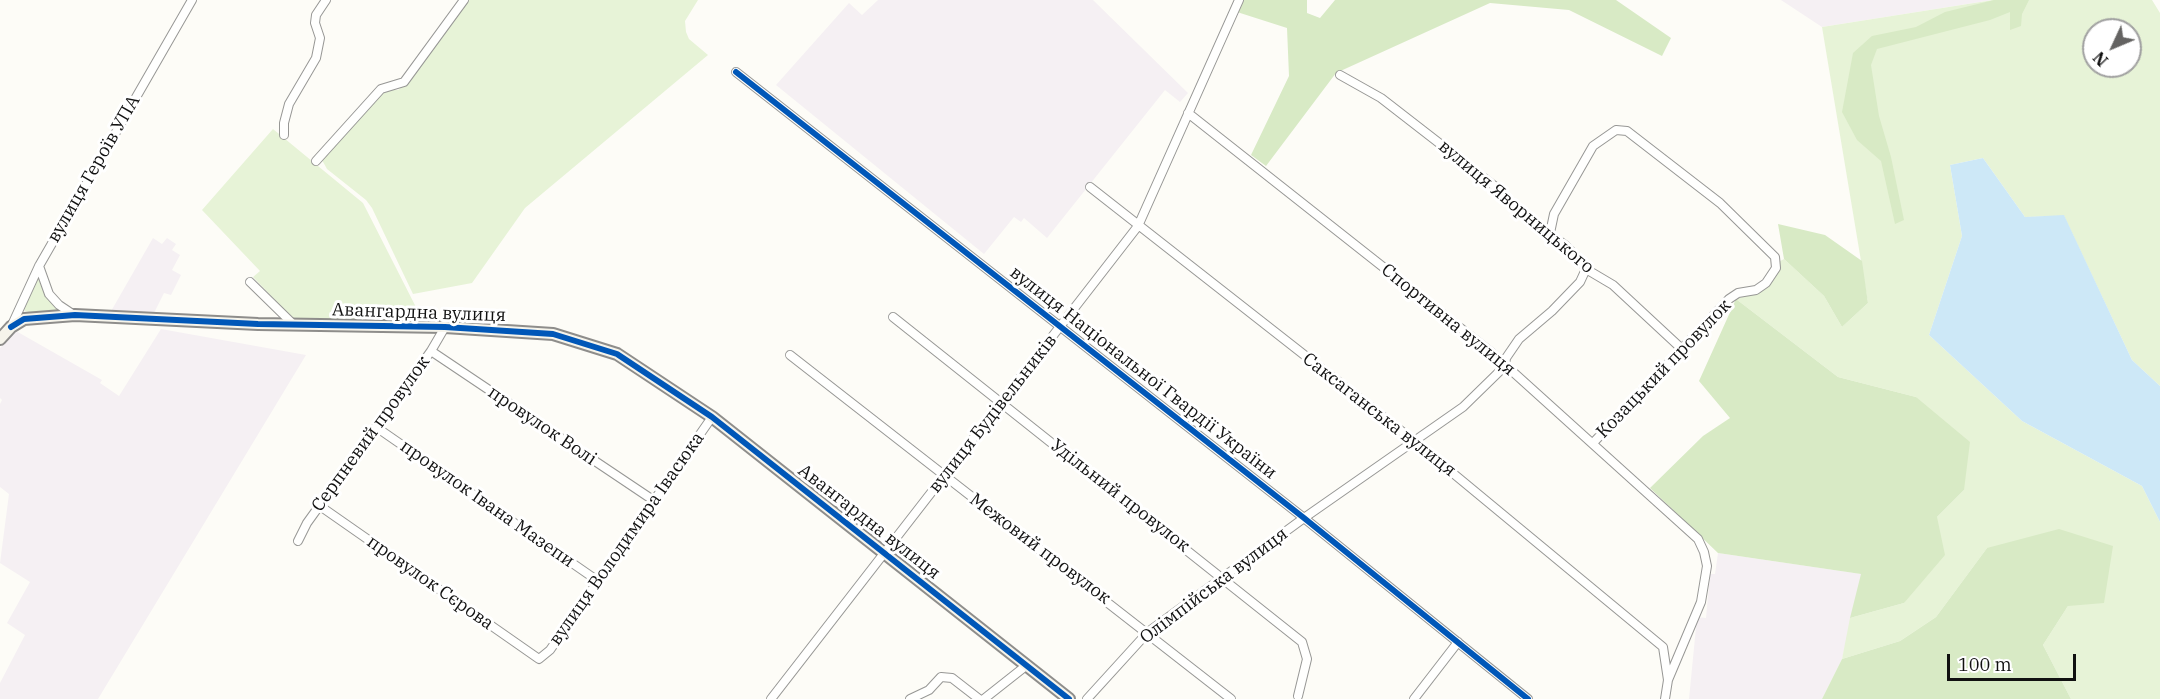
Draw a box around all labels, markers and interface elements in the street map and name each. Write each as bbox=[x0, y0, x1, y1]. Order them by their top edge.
north arrow bbox=[2082, 18, 2142, 78]
text: N bbox=[2089, 48, 2112, 71]
street label: вулиця Героїв УПА bbox=[43, 92, 145, 246]
street label: вулиця Яворницького bbox=[1434, 136, 1598, 278]
street label: Спортивна вулиця bbox=[1377, 259, 1519, 381]
street label: вулиця Національної Гвардії України bbox=[1005, 262, 1281, 484]
street label: Козацький провулок bbox=[1592, 295, 1736, 443]
street label: Авангардна вулиця bbox=[331, 299, 507, 327]
street label: вулиця Будівельників bbox=[924, 330, 1062, 498]
street label: Саксаганська вулиця bbox=[1298, 348, 1460, 482]
street label: Серпневий провулок bbox=[307, 352, 435, 516]
street label: провулок Волі bbox=[484, 382, 600, 470]
street label: вулиця Володимира Івасюка bbox=[545, 428, 709, 650]
street label: Удільний провулок bbox=[1046, 435, 1194, 557]
street label: провулок Івана Мазепи bbox=[396, 436, 578, 572]
street label: Авангардна вулиця bbox=[794, 460, 944, 584]
street label: Межовий провулок bbox=[965, 489, 1115, 609]
street label: Олімпійська вулиця bbox=[1136, 523, 1292, 649]
street label: провулок Сєрова bbox=[362, 531, 498, 635]
scale bar bbox=[1950, 642, 2079, 680]
text: 100 m bbox=[1958, 653, 2012, 676]

